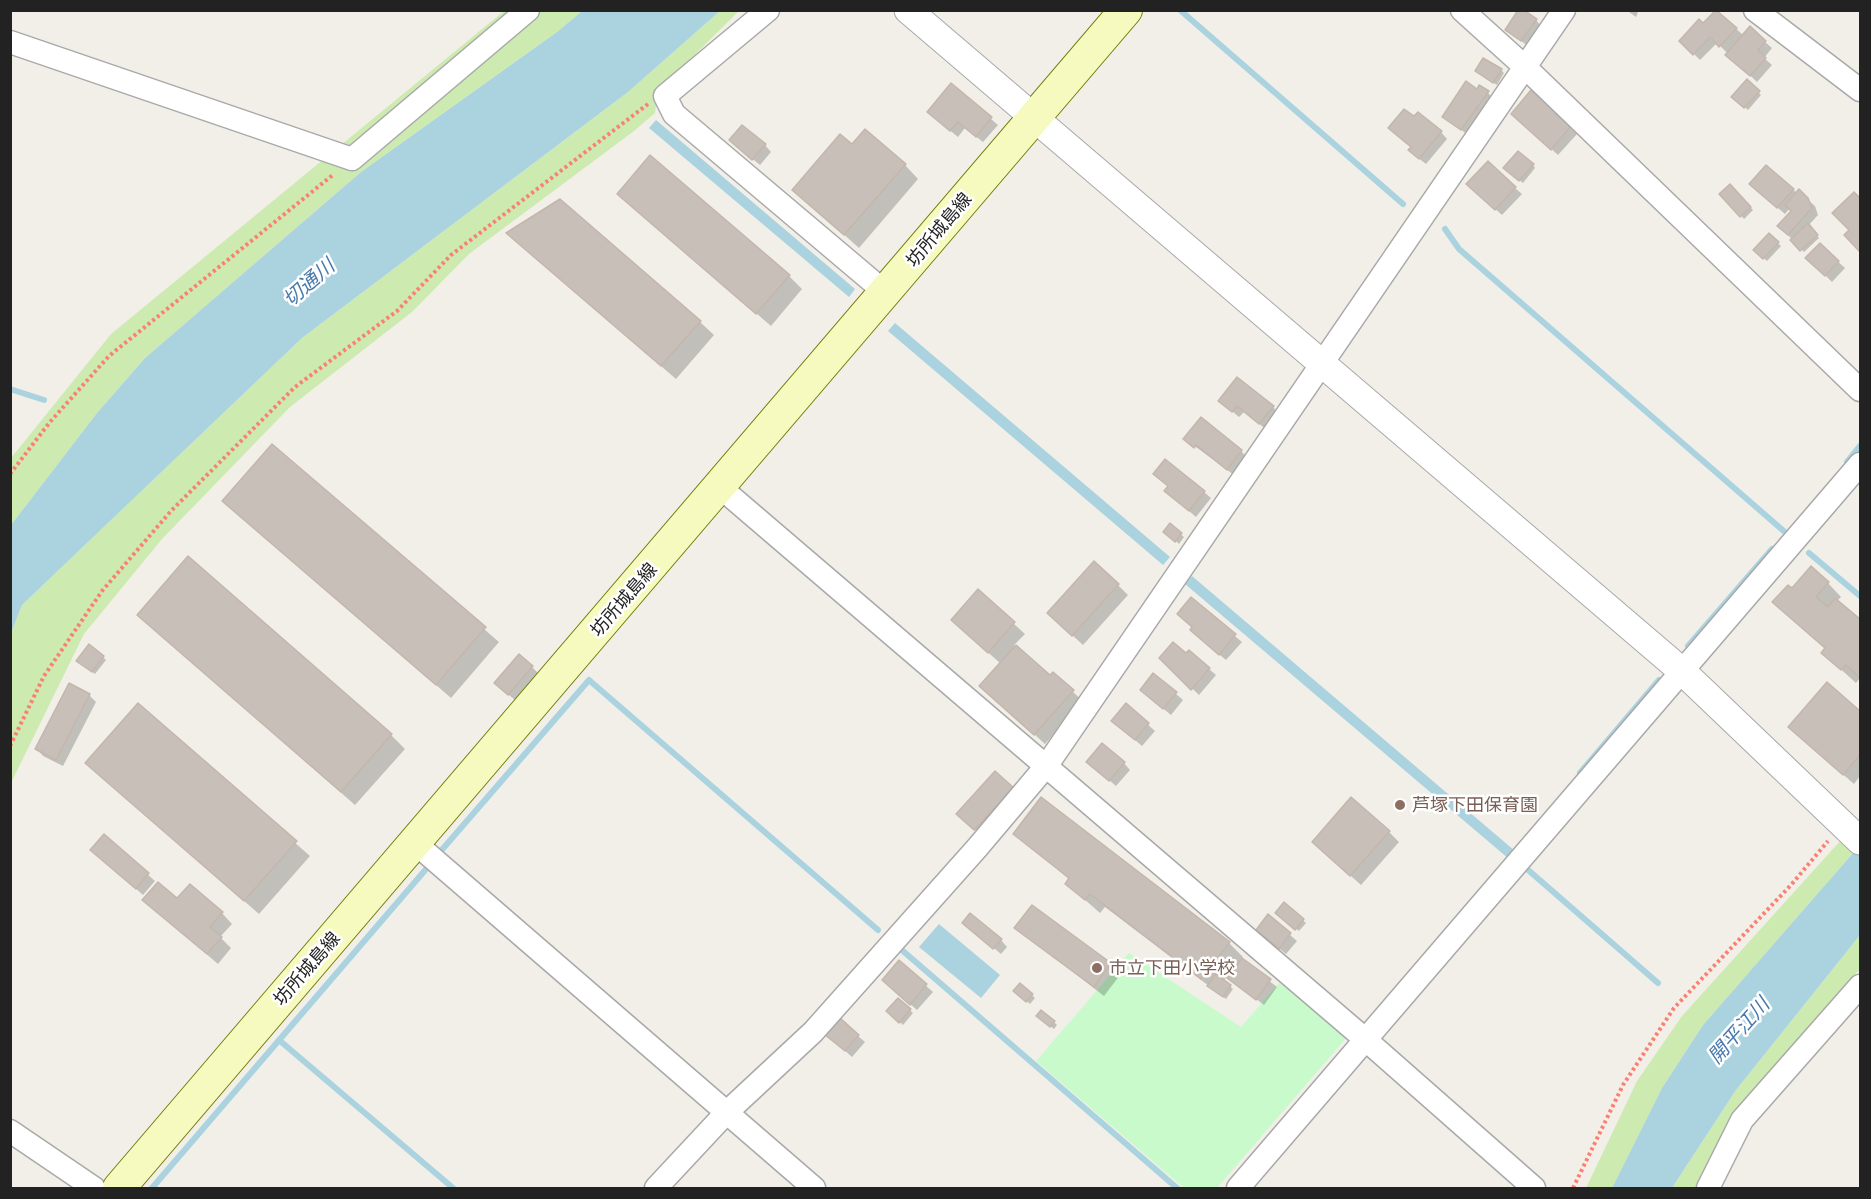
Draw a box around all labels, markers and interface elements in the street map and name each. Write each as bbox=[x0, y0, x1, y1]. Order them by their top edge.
street label: 坊所城島線 bbox=[902, 189, 976, 271]
water label: 切通川 bbox=[278, 254, 340, 312]
street label: 坊所城島線 bbox=[586, 559, 662, 641]
place label: 芦塚下田保育園 bbox=[1412, 794, 1538, 816]
marker: 芦塚下田保育園 bbox=[1393, 798, 1407, 812]
street label: 坊所城島線 bbox=[269, 928, 345, 1010]
place label: 市立下田小学校 bbox=[1109, 957, 1235, 979]
marker: 市立下田小学校 bbox=[1090, 961, 1104, 975]
water label: 開平江川 bbox=[1703, 993, 1775, 1069]

